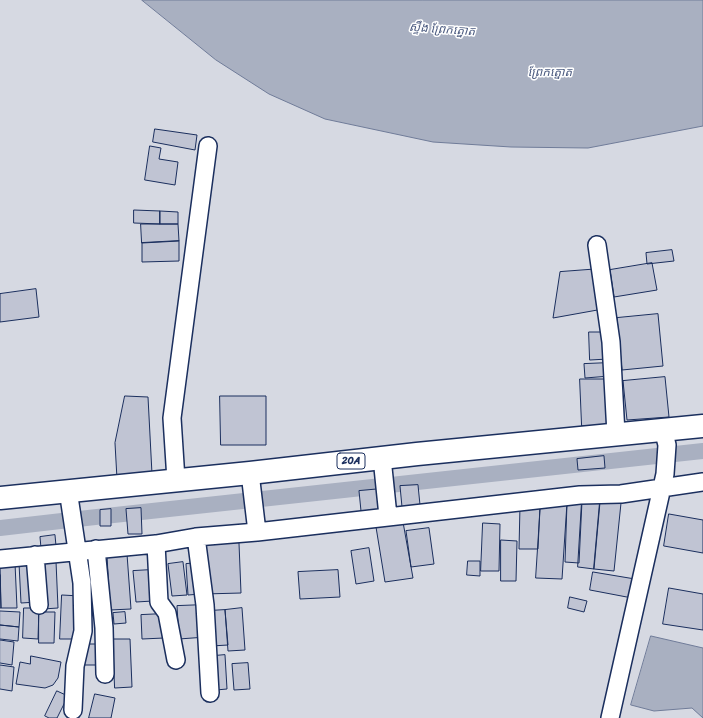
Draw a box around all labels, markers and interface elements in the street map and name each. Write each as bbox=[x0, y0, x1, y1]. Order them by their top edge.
water label: ស្ទឹង ព្រែកត្នោត bbox=[408, 21, 476, 39]
water label: ព្រែកត្នោត bbox=[528, 66, 572, 80]
road number: 20A bbox=[337, 453, 365, 469]

